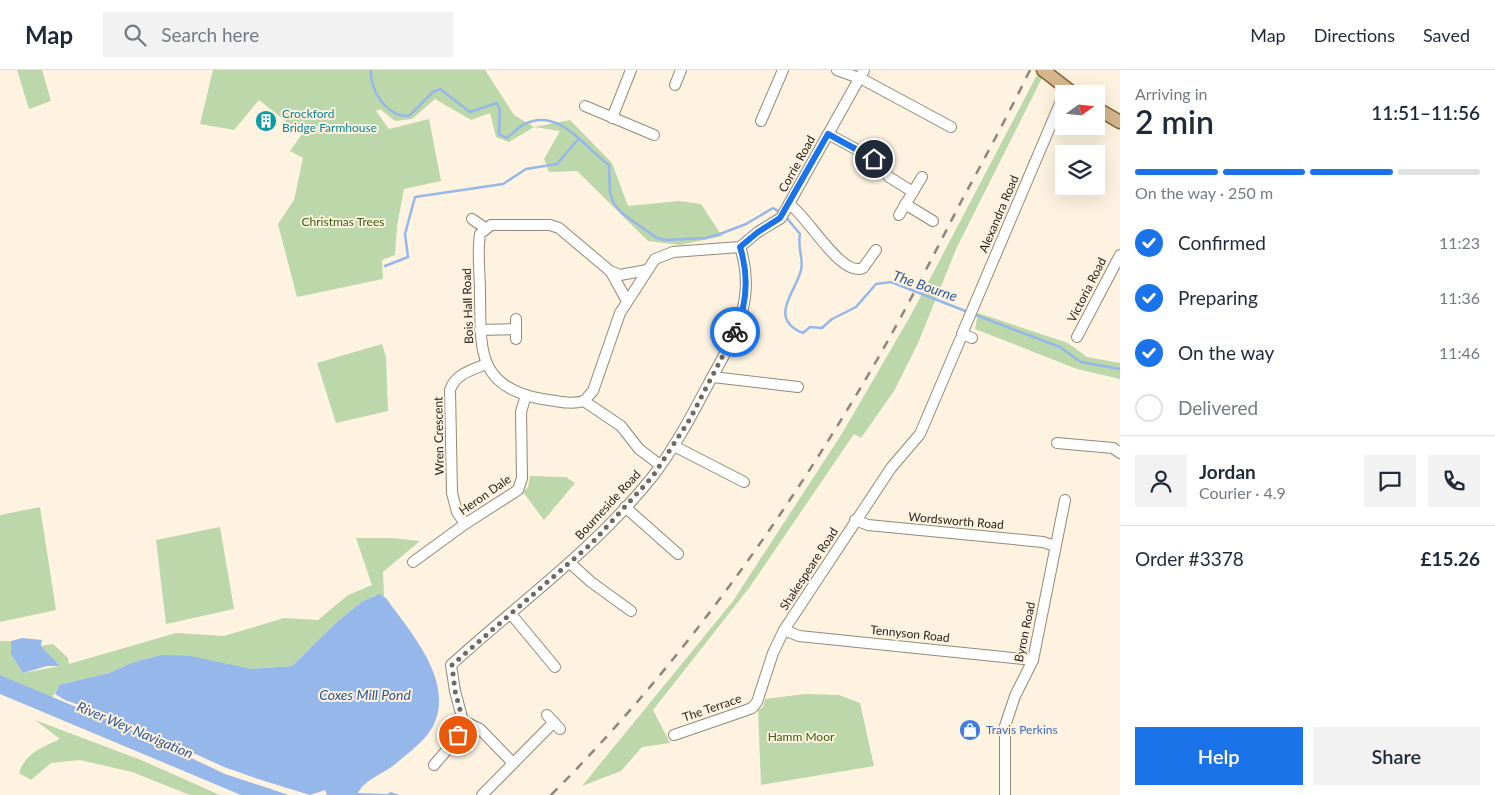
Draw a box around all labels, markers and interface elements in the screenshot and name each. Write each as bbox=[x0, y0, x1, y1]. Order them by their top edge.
search box bbox=[103, 12, 453, 57]
text: Map bbox=[25, 20, 73, 49]
icon: search bbox=[121, 21, 149, 49]
text: Search here bbox=[161, 23, 259, 46]
text: Map bbox=[1250, 24, 1286, 46]
text: Directions bbox=[1314, 24, 1395, 46]
text: Saved bbox=[1423, 24, 1470, 46]
text: Arriving in bbox=[1135, 84, 1208, 103]
north arrow bbox=[1055, 85, 1105, 135]
map controls bbox=[1055, 85, 1105, 195]
text: 11:51–11:56 bbox=[1371, 101, 1480, 124]
text: 2 min bbox=[1135, 102, 1214, 141]
place label: Crockford Bridge Farmhouse bbox=[282, 106, 377, 135]
building icon: Crockford Bridge Farmhouse bbox=[254, 109, 278, 133]
street label: Corrie Road bbox=[775, 133, 818, 195]
pin bbox=[853, 138, 895, 180]
icon: home bbox=[860, 145, 888, 173]
button: layers bbox=[1055, 145, 1105, 195]
street label: Alexandra Road bbox=[976, 173, 1022, 255]
text: On the way · 250 m bbox=[1135, 183, 1273, 202]
park label: Christmas Trees bbox=[302, 214, 384, 229]
icon: check bbox=[1135, 229, 1163, 257]
text: Confirmed bbox=[1178, 231, 1266, 254]
text: 11:23 bbox=[1439, 233, 1480, 252]
street label: Victoria Road bbox=[1064, 255, 1109, 325]
water label: The Bourne bbox=[891, 267, 960, 305]
street label: Bois Hall Road bbox=[459, 268, 476, 344]
icon: check bbox=[1135, 284, 1163, 312]
text: Preparing bbox=[1178, 286, 1258, 309]
text: 11:36 bbox=[1439, 288, 1480, 307]
courier bbox=[710, 307, 760, 357]
icon: bike bbox=[721, 318, 749, 346]
icon: check bbox=[1135, 339, 1163, 367]
text: On the way bbox=[1178, 341, 1274, 364]
text: 11:46 bbox=[1439, 343, 1480, 362]
street label: Wren Crescent bbox=[430, 396, 447, 475]
text: Delivered bbox=[1178, 396, 1258, 419]
button: person bbox=[1135, 455, 1187, 507]
button: chat bbox=[1364, 455, 1416, 507]
button: phone bbox=[1428, 455, 1480, 507]
text: Jordan bbox=[1199, 460, 1256, 483]
street label: Bourneside Road bbox=[572, 467, 644, 542]
street label: Heron Dale bbox=[456, 471, 514, 518]
text: Courier · 4.9 bbox=[1199, 483, 1286, 502]
street label: Wordsworth Road bbox=[908, 509, 1004, 532]
street label: Shakespeare Road bbox=[776, 525, 841, 613]
text: Order #3378 bbox=[1135, 547, 1244, 570]
text: £15.26 bbox=[1420, 547, 1480, 570]
street label: Byron Road bbox=[1011, 600, 1038, 663]
street label: Tennyson Road bbox=[870, 622, 950, 645]
water label: Coxes Mill Pond bbox=[319, 686, 411, 703]
street label: The Terrace bbox=[680, 690, 743, 725]
water label: River Wey Navigation bbox=[75, 697, 196, 762]
pin bbox=[437, 714, 479, 756]
shop icon: Travis Perkins bbox=[958, 718, 982, 742]
icon: bag bbox=[444, 721, 472, 749]
place label: Travis Perkins bbox=[986, 722, 1058, 737]
button: Help bbox=[1135, 727, 1303, 785]
button: Share bbox=[1313, 727, 1480, 785]
park label: Hamm Moor bbox=[768, 729, 835, 744]

